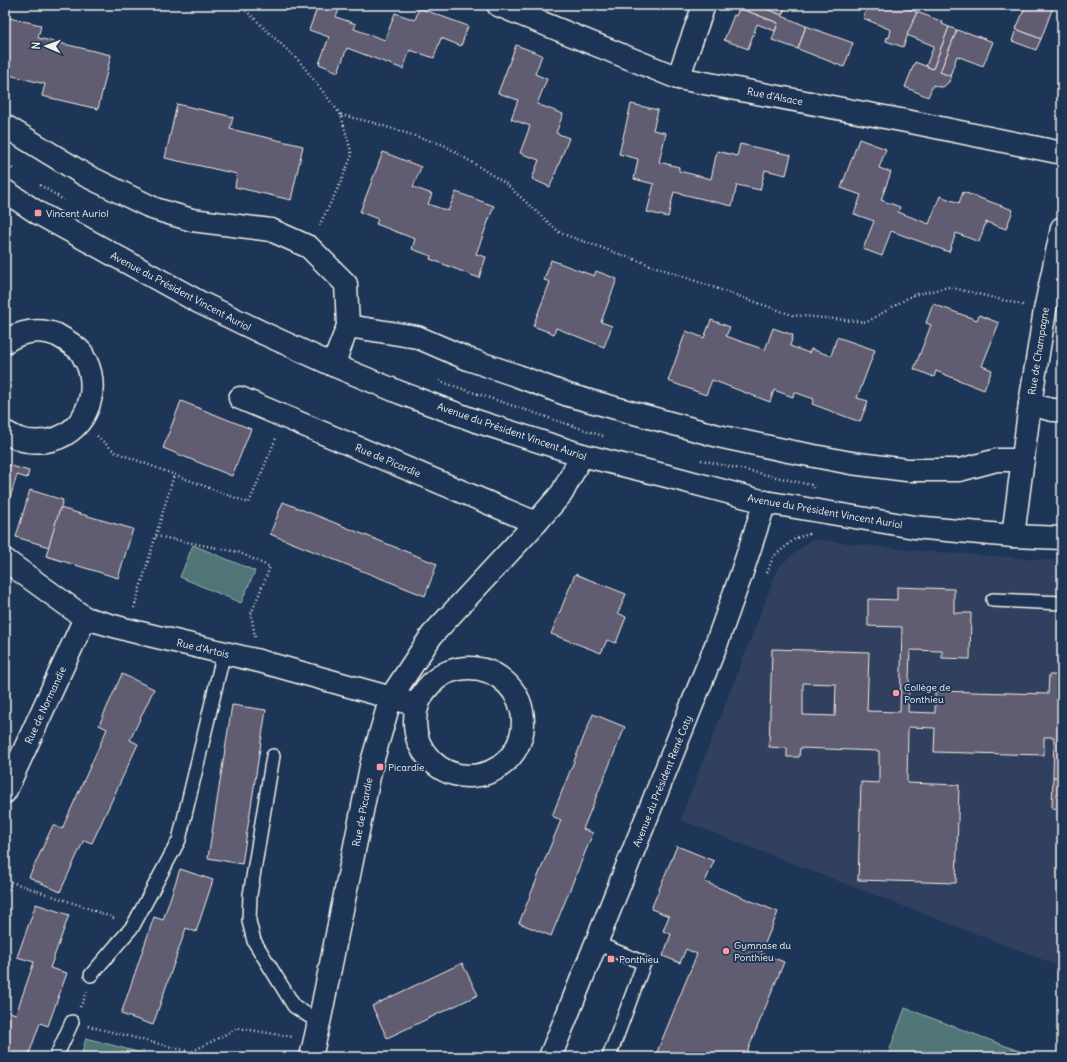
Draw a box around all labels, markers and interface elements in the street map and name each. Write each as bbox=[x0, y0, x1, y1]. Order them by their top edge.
north arrow bbox=[26, 26, 66, 66]
text: N bbox=[29, 42, 43, 50]
street label: Rue d'Alsace bbox=[746, 85, 804, 108]
place label: Vincent Auriol bbox=[46, 207, 108, 220]
marker: Vincent Auriol bbox=[33, 208, 43, 218]
street label: Avenue du Président Vincent Auriol bbox=[108, 249, 253, 334]
street label: Rue de Champagne bbox=[1025, 306, 1052, 396]
street label: Avenue du Président Vincent Auriol bbox=[435, 400, 588, 463]
street label: Rue de Picardie bbox=[353, 441, 423, 480]
street label: Avenue du Président Vincent Auriol bbox=[746, 491, 903, 532]
street label: Rue d'Artois bbox=[175, 636, 231, 661]
street label: Rue de Normandie bbox=[22, 665, 69, 746]
place label: Collège de Ponthieu bbox=[904, 681, 951, 706]
marker: Collège de Ponthieu bbox=[891, 688, 901, 698]
street label: Avenue du Président René Coty bbox=[630, 713, 695, 849]
place label: Picardie bbox=[388, 761, 424, 774]
marker: Picardie bbox=[375, 762, 385, 772]
street label: Rue de Picardie bbox=[349, 777, 376, 848]
place label: Gymnase du Ponthieu bbox=[734, 939, 791, 964]
marker: Gymnase du Ponthieu bbox=[721, 946, 731, 956]
place label: Ponthieu bbox=[619, 953, 659, 966]
marker: Ponthieu bbox=[606, 954, 616, 964]

